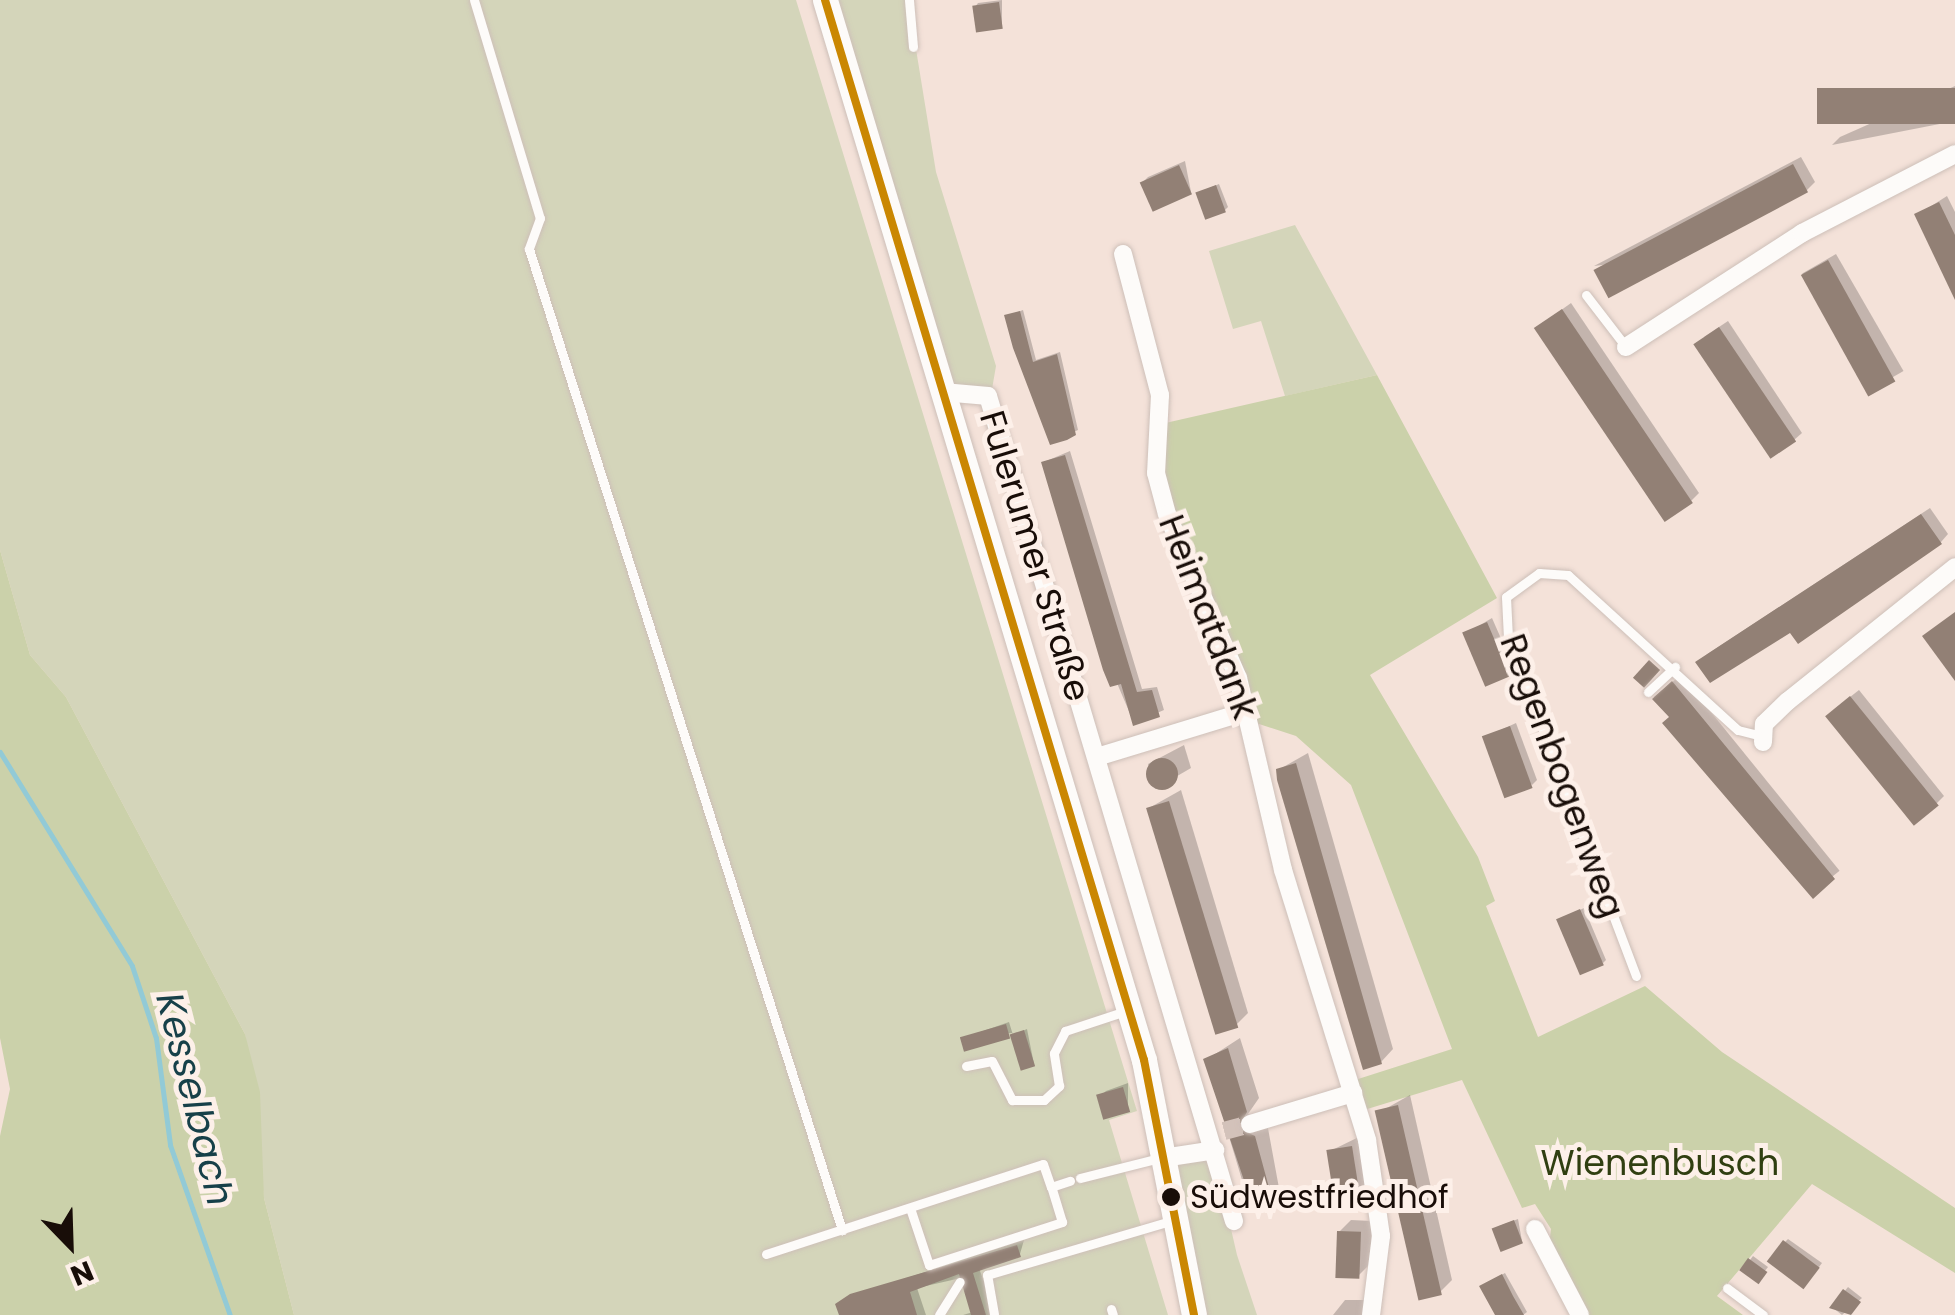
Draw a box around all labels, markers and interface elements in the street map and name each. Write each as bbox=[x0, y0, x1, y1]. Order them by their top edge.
street label: Fulerumer Straße bbox=[971, 406, 1099, 706]
street label: Heimatdank bbox=[1150, 509, 1266, 725]
street label: Regenbogenweg bbox=[1491, 629, 1633, 923]
water label: Kesselbach bbox=[147, 988, 243, 1210]
park label: Wienenbusch bbox=[1541, 1142, 1779, 1184]
place label: Südwestfriedhof bbox=[1190, 1178, 1449, 1216]
marker: Südwestfriedhof bbox=[1161, 1187, 1181, 1207]
north arrow bbox=[20, 1195, 120, 1295]
text: N bbox=[65, 1251, 99, 1295]

